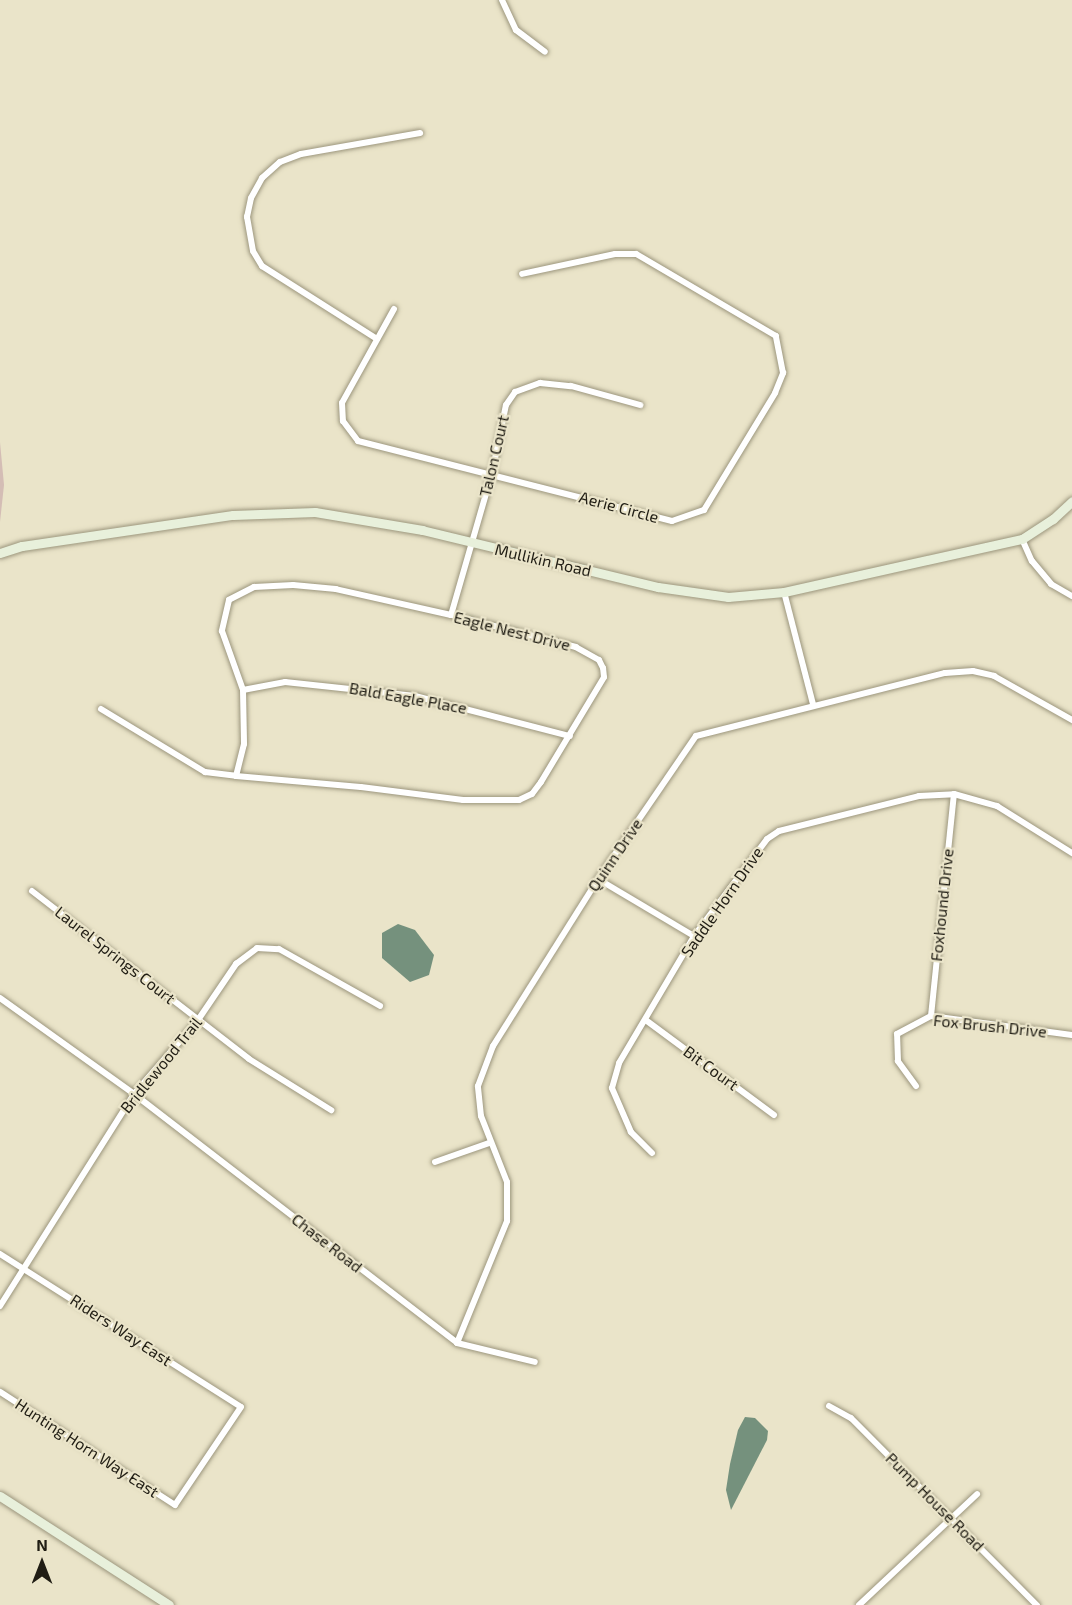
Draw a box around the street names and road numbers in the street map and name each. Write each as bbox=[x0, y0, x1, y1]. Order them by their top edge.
street label: Talon Court bbox=[475, 413, 513, 499]
street label: Aerie Circle bbox=[577, 487, 661, 527]
street label: Mullikin Road bbox=[493, 540, 593, 580]
street label: Eagle Nest Drive bbox=[452, 607, 572, 655]
street label: Bald Eagle Place bbox=[348, 678, 468, 718]
street label: Quinn Drive bbox=[584, 815, 646, 895]
street label: Saddle Horn Drive bbox=[677, 843, 767, 961]
street label: Foxhound Drive bbox=[927, 848, 957, 962]
street label: Laurel Springs Court bbox=[51, 902, 179, 1008]
street label: Fox Brush Drive bbox=[932, 1011, 1048, 1041]
street label: Bridlewood Trail bbox=[116, 1013, 206, 1117]
street label: Bit Court bbox=[680, 1042, 742, 1094]
street label: Chase Road bbox=[288, 1209, 366, 1277]
street label: Riders Way East bbox=[67, 1290, 175, 1370]
street label: Hunting Horn Way East bbox=[11, 1394, 163, 1502]
street label: Pump House Road bbox=[882, 1449, 988, 1555]

